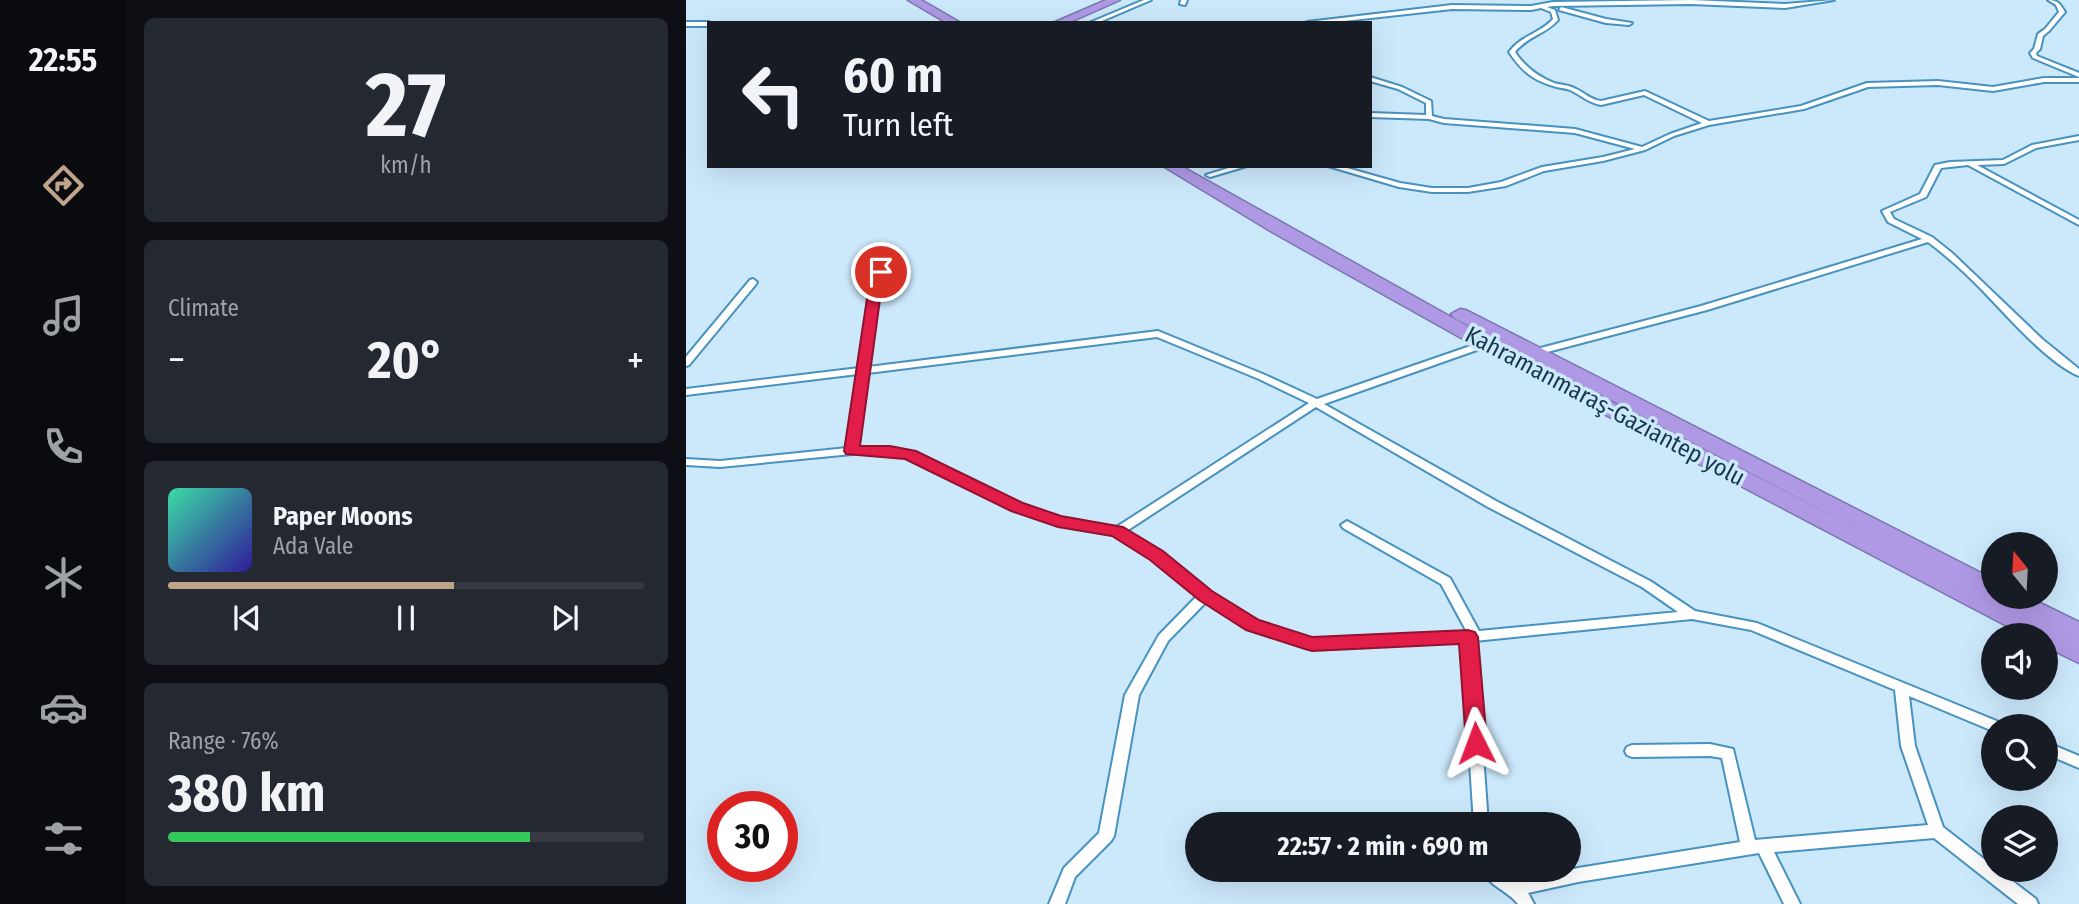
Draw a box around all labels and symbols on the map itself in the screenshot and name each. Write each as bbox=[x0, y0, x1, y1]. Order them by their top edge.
pin bbox=[851, 242, 911, 302]
street label: Kahramanmaraş-Gaziantep yolu bbox=[1460, 320, 1750, 492]
north arrow bbox=[1981, 532, 2058, 609]
position arrow bbox=[1439, 706, 1513, 780]
speed limit sign: 30 bbox=[707, 791, 798, 882]

